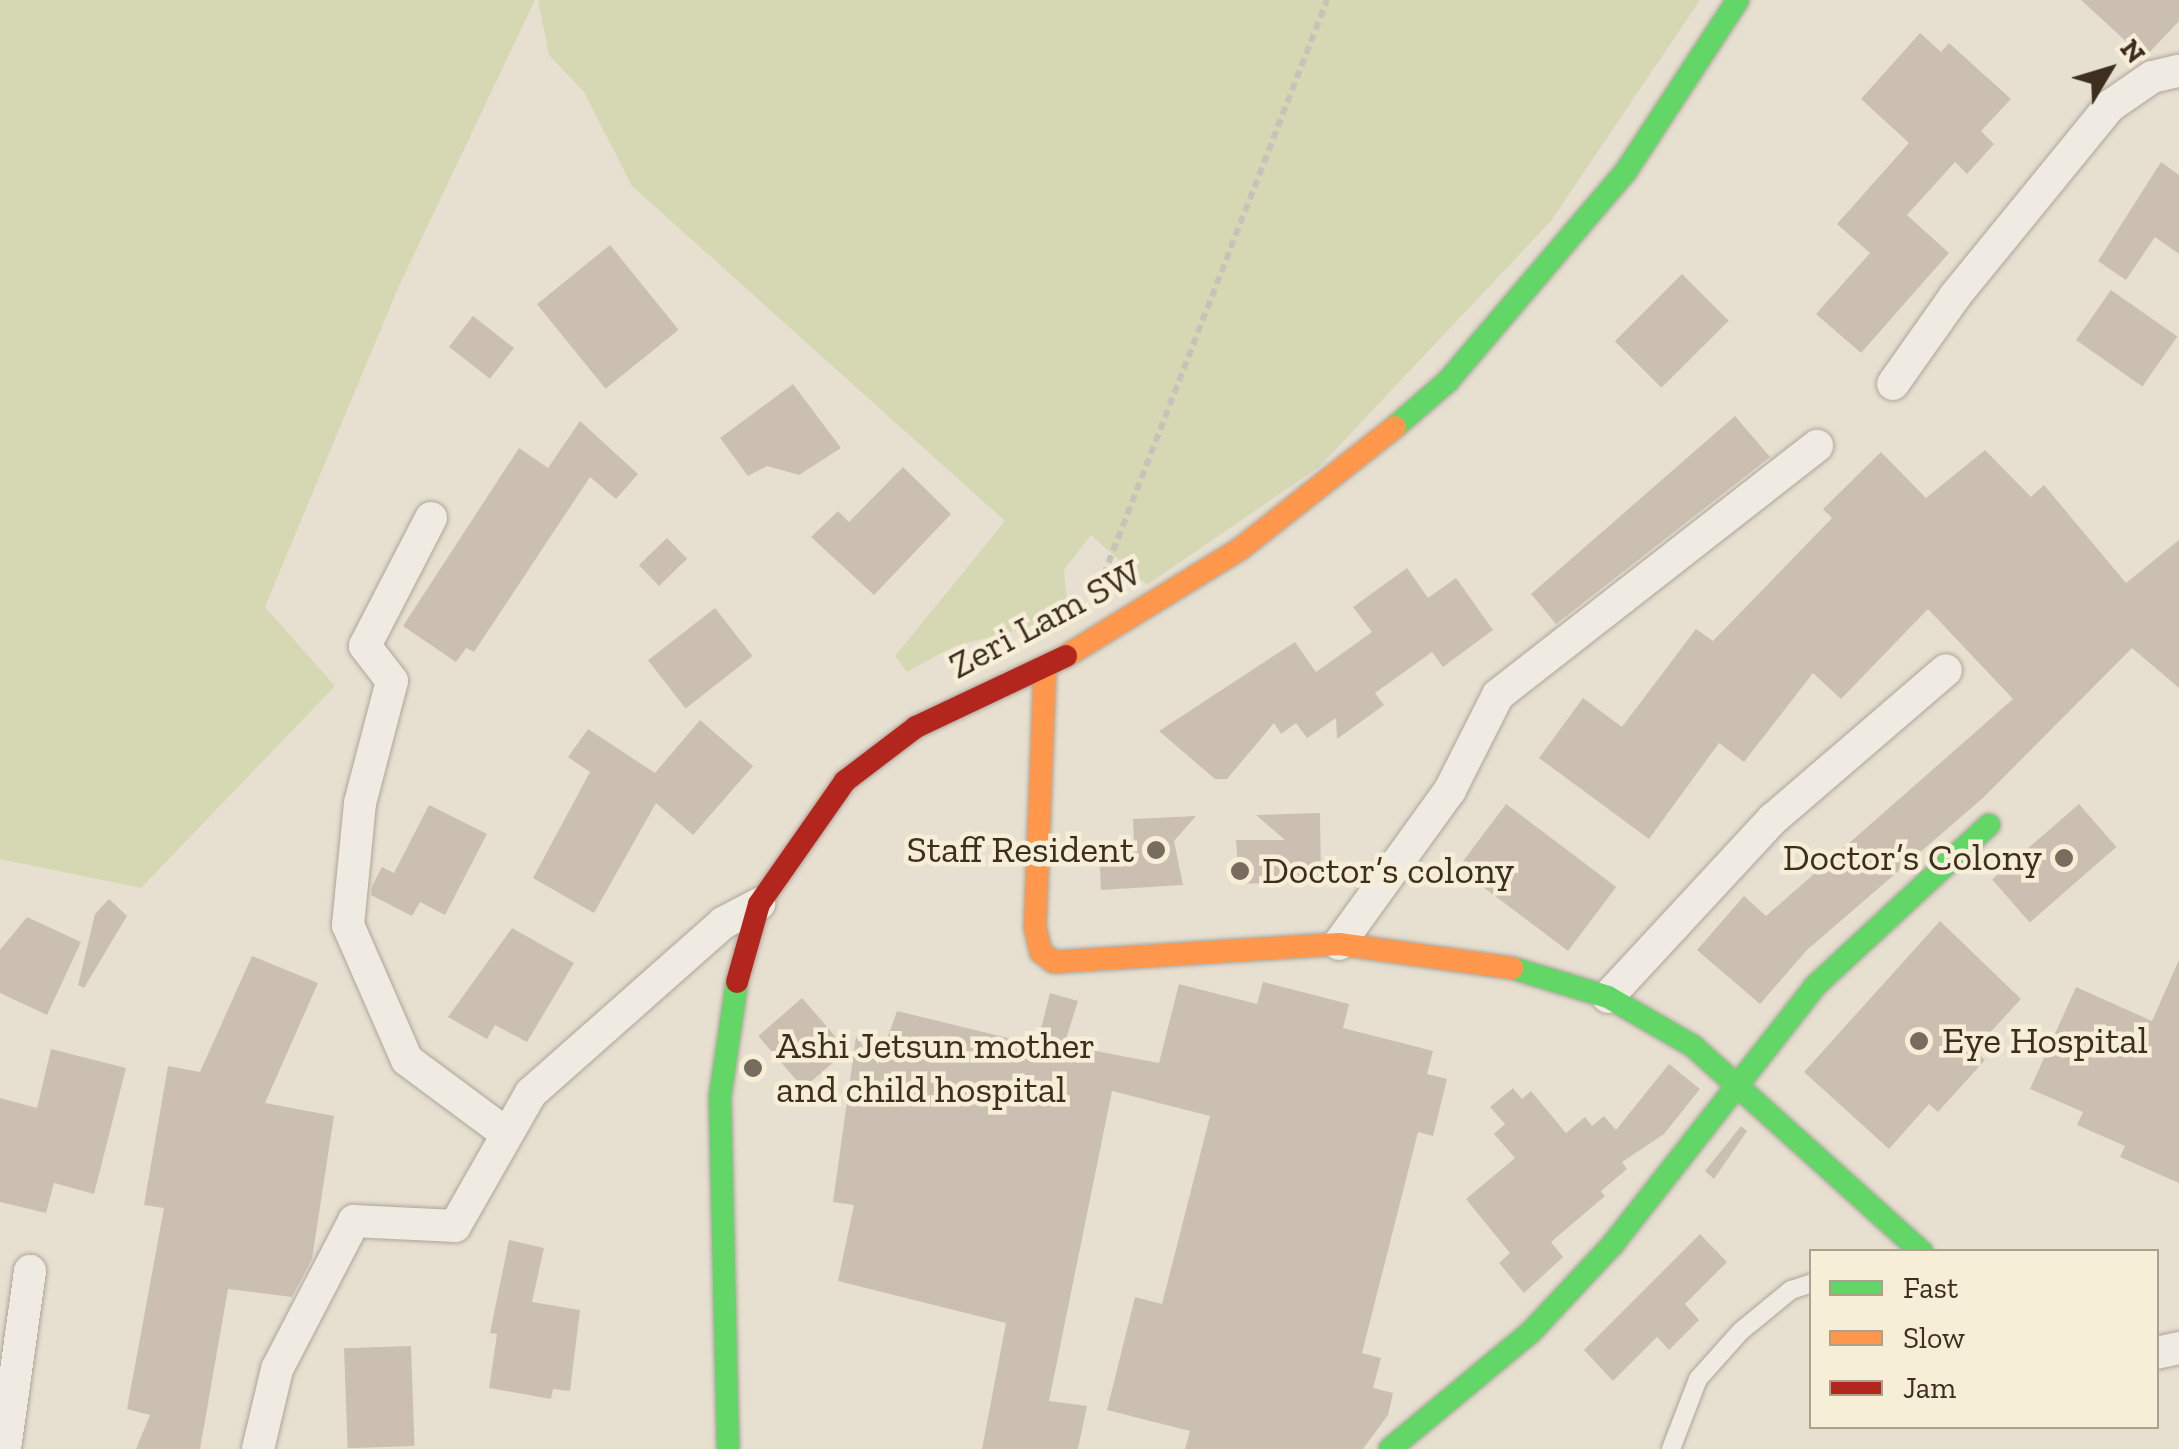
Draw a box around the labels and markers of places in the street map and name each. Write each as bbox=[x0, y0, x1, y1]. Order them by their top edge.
place label: Staff Resident bbox=[907, 827, 1134, 873]
place label: Doctor’s Colony bbox=[1783, 835, 2042, 881]
marker: Staff Resident bbox=[1143, 837, 1169, 863]
marker: Doctor’s Colony bbox=[2051, 845, 2077, 871]
place label: Doctor’s colony bbox=[1262, 848, 1514, 894]
marker: Doctor’s colony bbox=[1227, 858, 1253, 884]
place label: Eye Hospital bbox=[1942, 1018, 2148, 1064]
place label: Ashi Jetsun mother and child hospital bbox=[776, 1023, 1096, 1112]
marker: Eye Hospital bbox=[1906, 1028, 1932, 1054]
marker: Ashi Jetsun mother and child hospital bbox=[740, 1055, 766, 1081]

